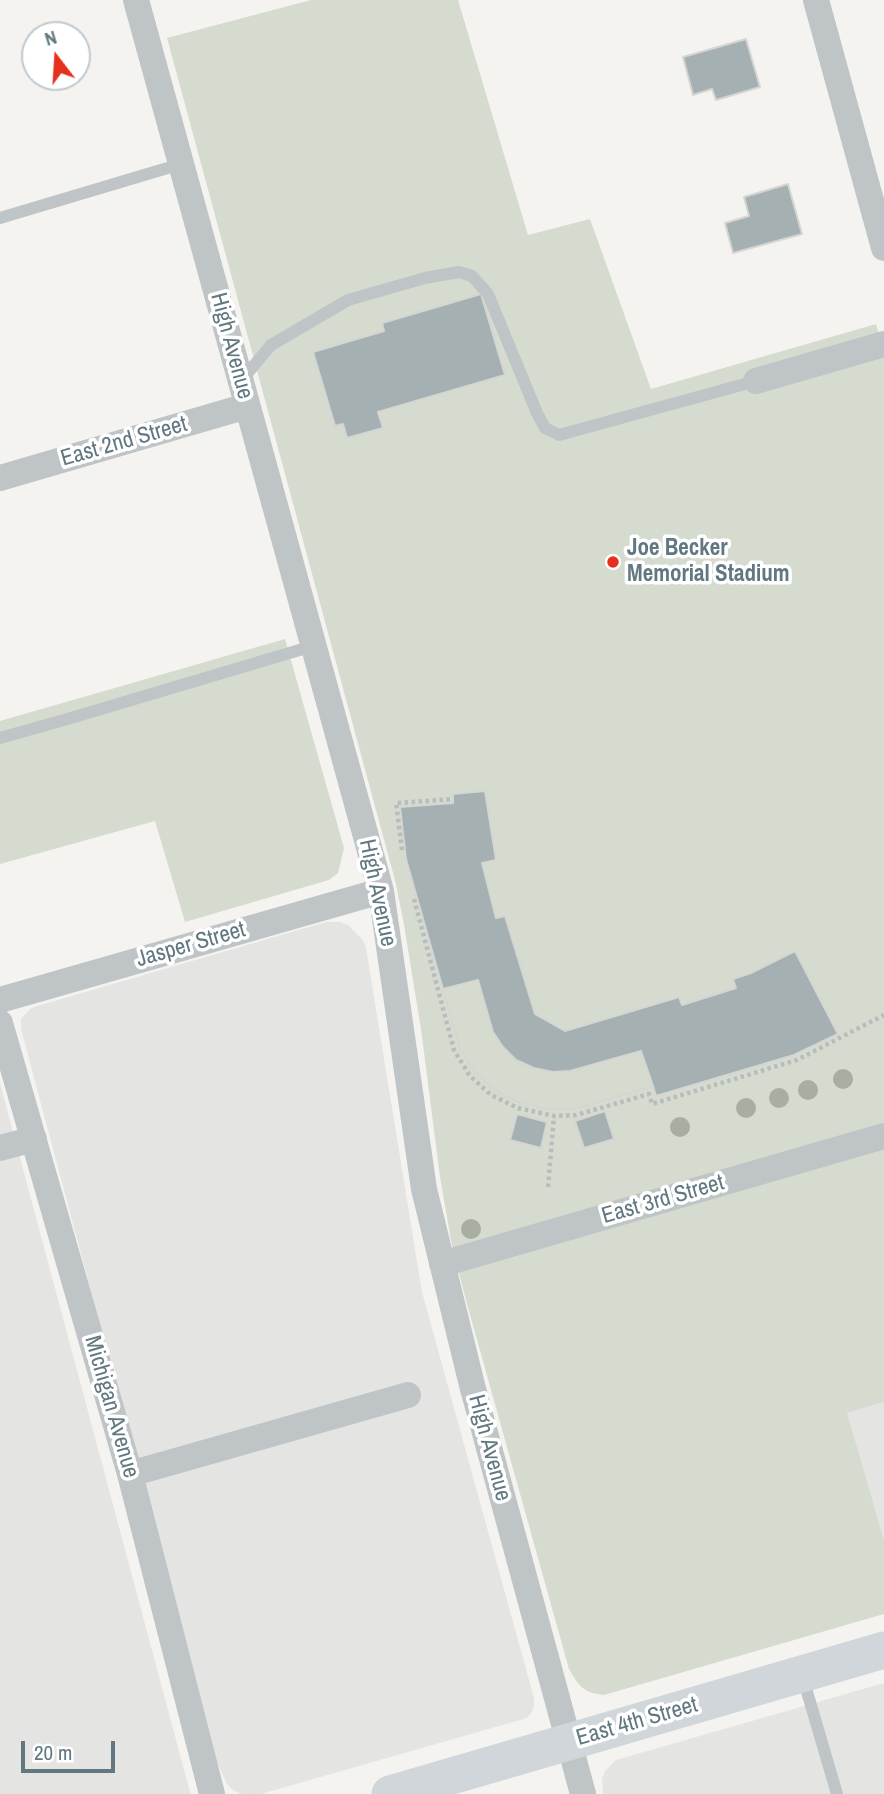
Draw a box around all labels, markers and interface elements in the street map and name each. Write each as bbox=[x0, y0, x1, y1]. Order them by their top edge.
north arrow bbox=[21, 21, 91, 91]
text: N bbox=[41, 24, 60, 52]
street label: High Avenue bbox=[204, 290, 258, 402]
street label: East 2nd Street bbox=[58, 411, 190, 473]
place label: Joe Becker Memorial Stadium bbox=[627, 535, 789, 589]
marker: Joe Becker Memorial Stadium bbox=[605, 554, 621, 570]
street label: High Avenue bbox=[352, 837, 402, 949]
street label: Jasper Street bbox=[133, 916, 249, 974]
street label: East 3rd Street bbox=[599, 1169, 727, 1231]
street label: Michigan Avenue bbox=[78, 1333, 144, 1481]
street label: High Avenue bbox=[462, 1392, 516, 1504]
street label: East 4th Street bbox=[573, 1692, 701, 1752]
scale bar bbox=[24, 1728, 119, 1772]
text: 20 m bbox=[34, 1738, 72, 1767]

